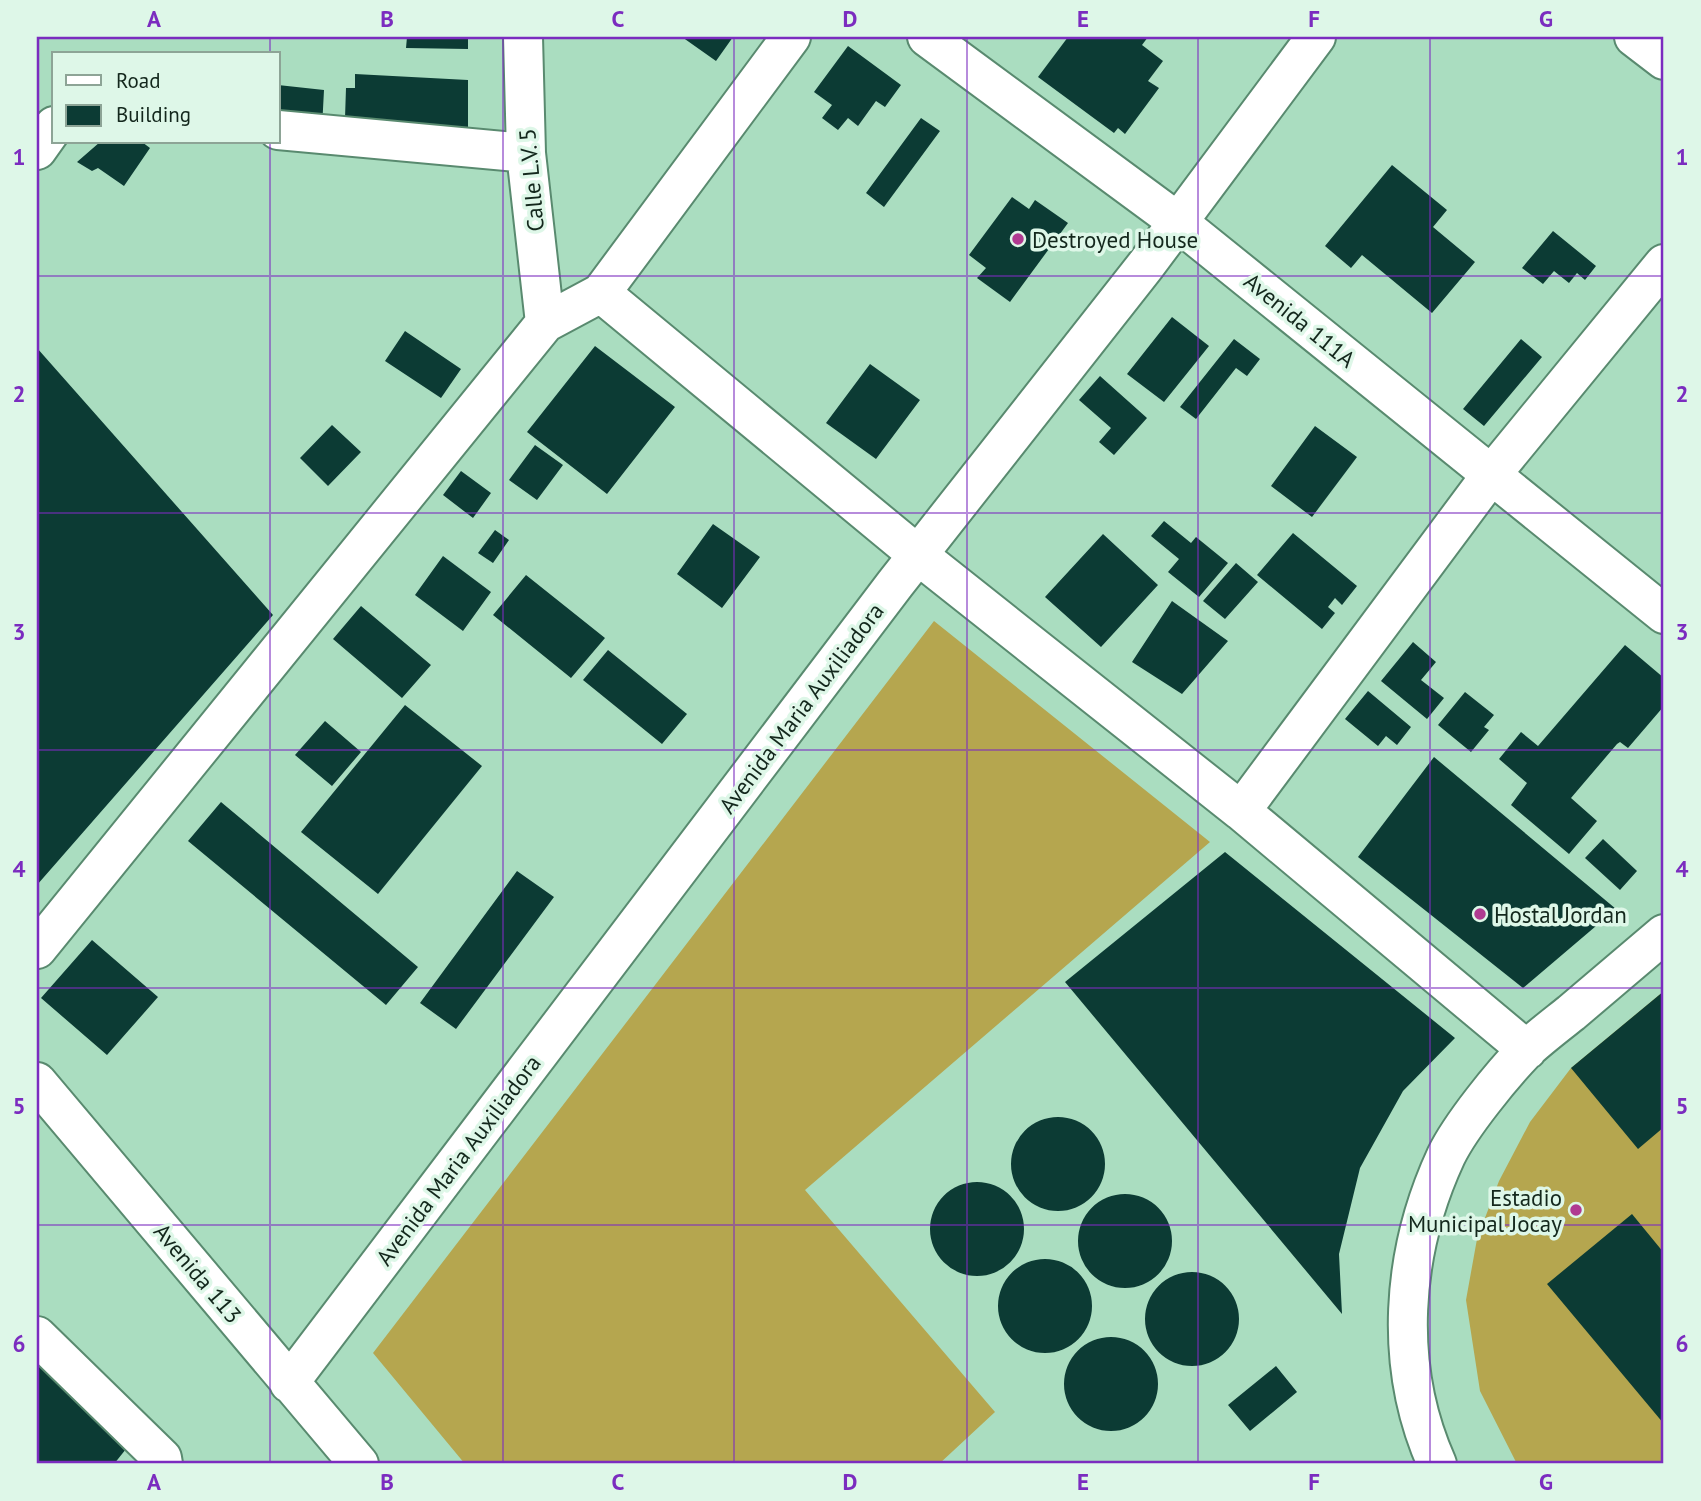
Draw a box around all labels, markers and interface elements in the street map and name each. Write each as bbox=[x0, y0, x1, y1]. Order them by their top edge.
text: A bbox=[147, 4, 161, 33]
text: B bbox=[380, 4, 394, 33]
text: C bbox=[612, 4, 625, 33]
text: D bbox=[843, 4, 857, 33]
text: E bbox=[1077, 4, 1089, 33]
text: F bbox=[1308, 4, 1320, 33]
text: G bbox=[1539, 4, 1553, 33]
legend bbox=[52, 52, 280, 144]
text: Road bbox=[116, 67, 160, 94]
text: Building bbox=[116, 101, 191, 128]
street label: Calle L.V. 5 bbox=[512, 127, 550, 233]
text: 1 bbox=[12, 142, 26, 171]
text: 1 bbox=[1675, 142, 1689, 171]
place label: Destroyed House bbox=[1032, 225, 1198, 254]
marker: Destroyed House bbox=[1010, 231, 1026, 247]
street label: Avenida 111A bbox=[1238, 266, 1362, 374]
text: 2 bbox=[12, 379, 26, 408]
text: 2 bbox=[1675, 379, 1689, 408]
street label: Avenida Maria Auxiliadora bbox=[712, 597, 890, 819]
text: 3 bbox=[12, 617, 26, 646]
text: 3 bbox=[1675, 617, 1689, 646]
text: 4 bbox=[12, 854, 26, 883]
text: 4 bbox=[1675, 854, 1689, 883]
place label: Hostal Jordan bbox=[1494, 900, 1627, 929]
marker: Hostal Jordan bbox=[1472, 906, 1488, 922]
street label: Avenida Maria Auxiliadora bbox=[369, 1049, 547, 1271]
text: 5 bbox=[12, 1091, 26, 1120]
text: 5 bbox=[1675, 1091, 1689, 1120]
place label: Estadio Municipal Jocay bbox=[1408, 1183, 1562, 1238]
marker: Estadio Municipal Jocay bbox=[1568, 1202, 1584, 1218]
street label: Avenida 113 bbox=[148, 1217, 248, 1329]
text: 6 bbox=[12, 1329, 26, 1358]
text: 6 bbox=[1675, 1329, 1689, 1358]
text: A bbox=[147, 1467, 161, 1496]
text: B bbox=[380, 1467, 394, 1496]
text: C bbox=[612, 1467, 625, 1496]
text: D bbox=[843, 1467, 857, 1496]
text: E bbox=[1077, 1467, 1089, 1496]
text: F bbox=[1308, 1467, 1320, 1496]
text: G bbox=[1539, 1467, 1553, 1496]

